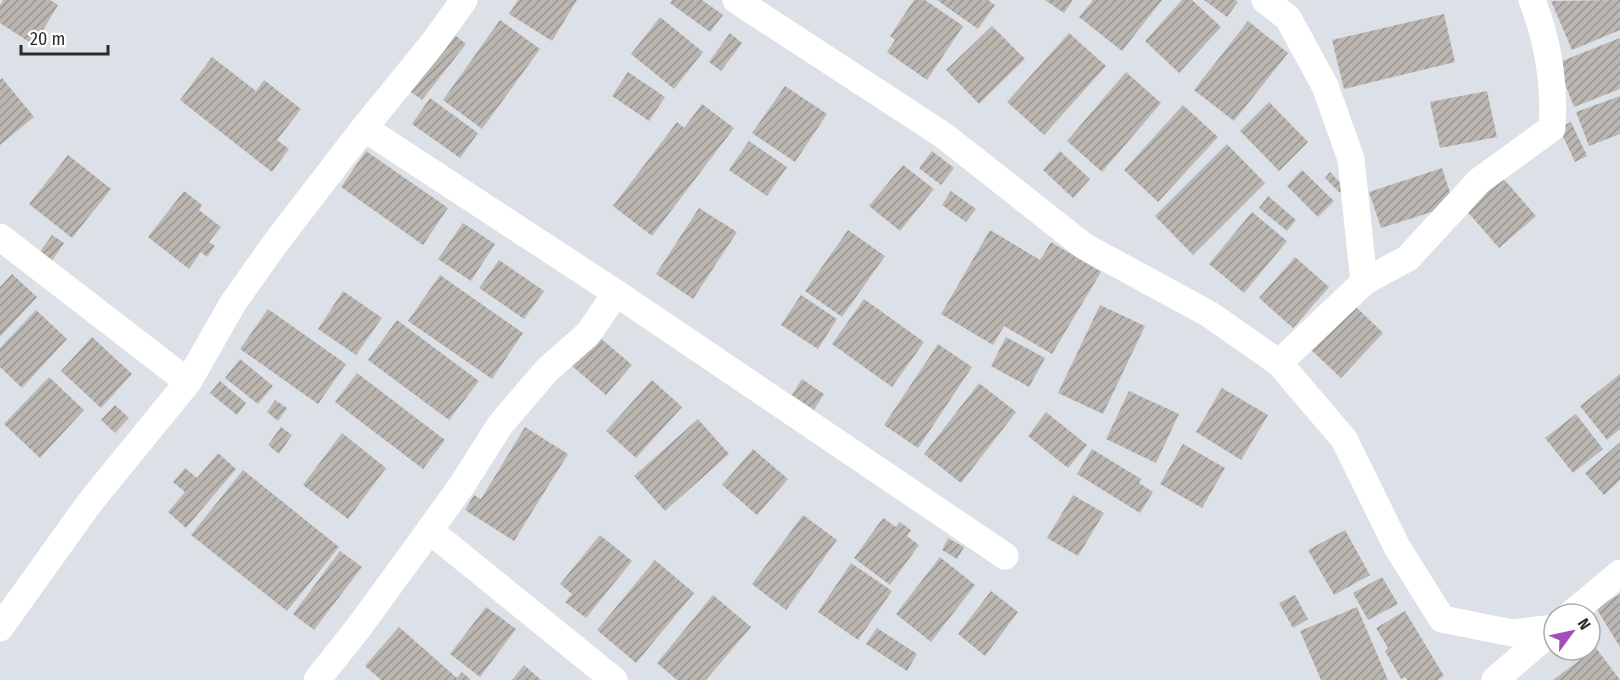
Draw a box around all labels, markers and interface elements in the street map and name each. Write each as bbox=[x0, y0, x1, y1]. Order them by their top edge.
scale bar bbox=[21, 18, 108, 56]
text: 20 m bbox=[30, 28, 65, 50]
north arrow bbox=[1542, 602, 1602, 662]
text: N bbox=[1574, 615, 1595, 633]

